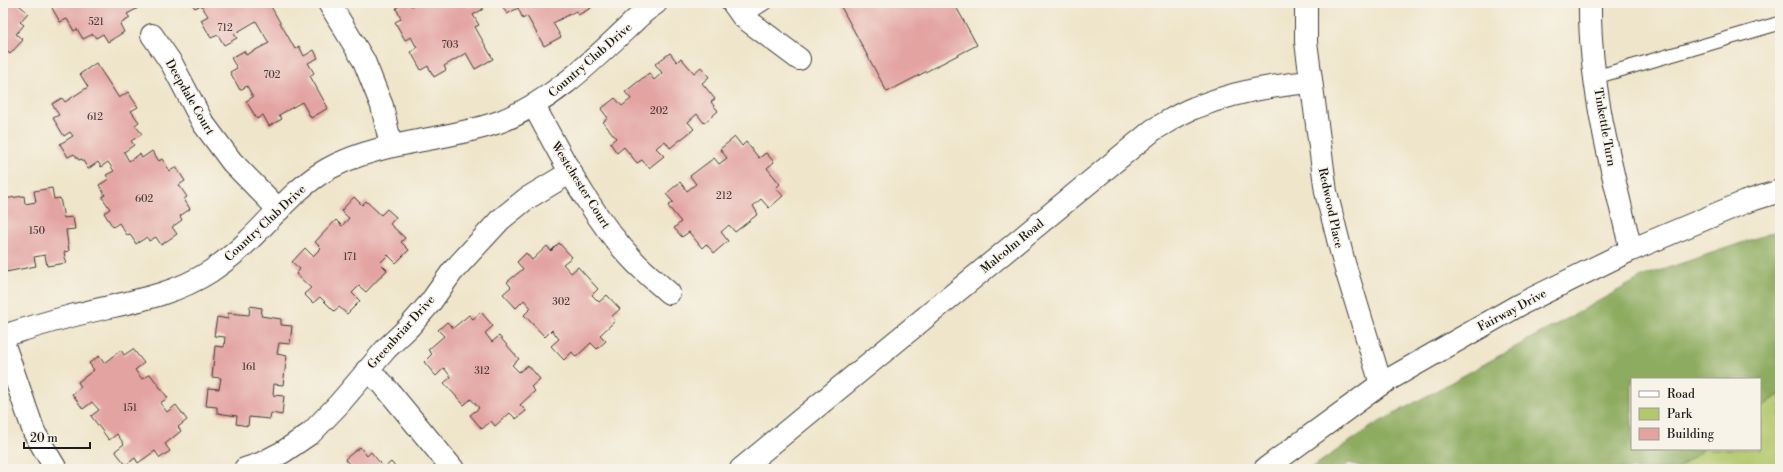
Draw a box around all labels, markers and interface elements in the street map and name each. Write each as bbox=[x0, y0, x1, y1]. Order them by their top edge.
house number: 521 bbox=[88, 16, 105, 28]
street label: Country Club Drive bbox=[546, 20, 635, 101]
house number: 712 bbox=[217, 22, 233, 34]
house number: 703 bbox=[442, 39, 459, 51]
street label: Deepdale Court bbox=[162, 57, 218, 138]
house number: 702 bbox=[264, 69, 281, 81]
street label: Tinkettle Turn bbox=[1590, 87, 1619, 167]
house number: 202 bbox=[650, 105, 668, 117]
house number: 612 bbox=[87, 111, 103, 123]
street label: Westchester Court bbox=[547, 138, 614, 232]
street label: Redwood Place bbox=[1315, 166, 1346, 250]
street label: Country Club Drive bbox=[222, 182, 309, 265]
house number: 212 bbox=[716, 190, 732, 202]
house number: 602 bbox=[135, 193, 153, 205]
street label: Malcolm Road bbox=[978, 216, 1047, 277]
house number: 150 bbox=[29, 225, 46, 237]
house number: 171 bbox=[343, 251, 357, 263]
street label: Fairway Drive bbox=[1475, 286, 1549, 335]
street label: Greenbriar Drive bbox=[364, 292, 438, 372]
house number: 302 bbox=[552, 296, 570, 308]
house number: 161 bbox=[242, 361, 257, 373]
house number: 312 bbox=[474, 365, 490, 377]
legend bbox=[1631, 378, 1761, 450]
text: Road bbox=[1667, 387, 1695, 402]
house number: 151 bbox=[123, 402, 138, 414]
text: Park bbox=[1667, 407, 1693, 422]
scale bar bbox=[24, 424, 90, 450]
text: Building bbox=[1666, 427, 1715, 442]
text: 20 m bbox=[30, 431, 58, 446]

